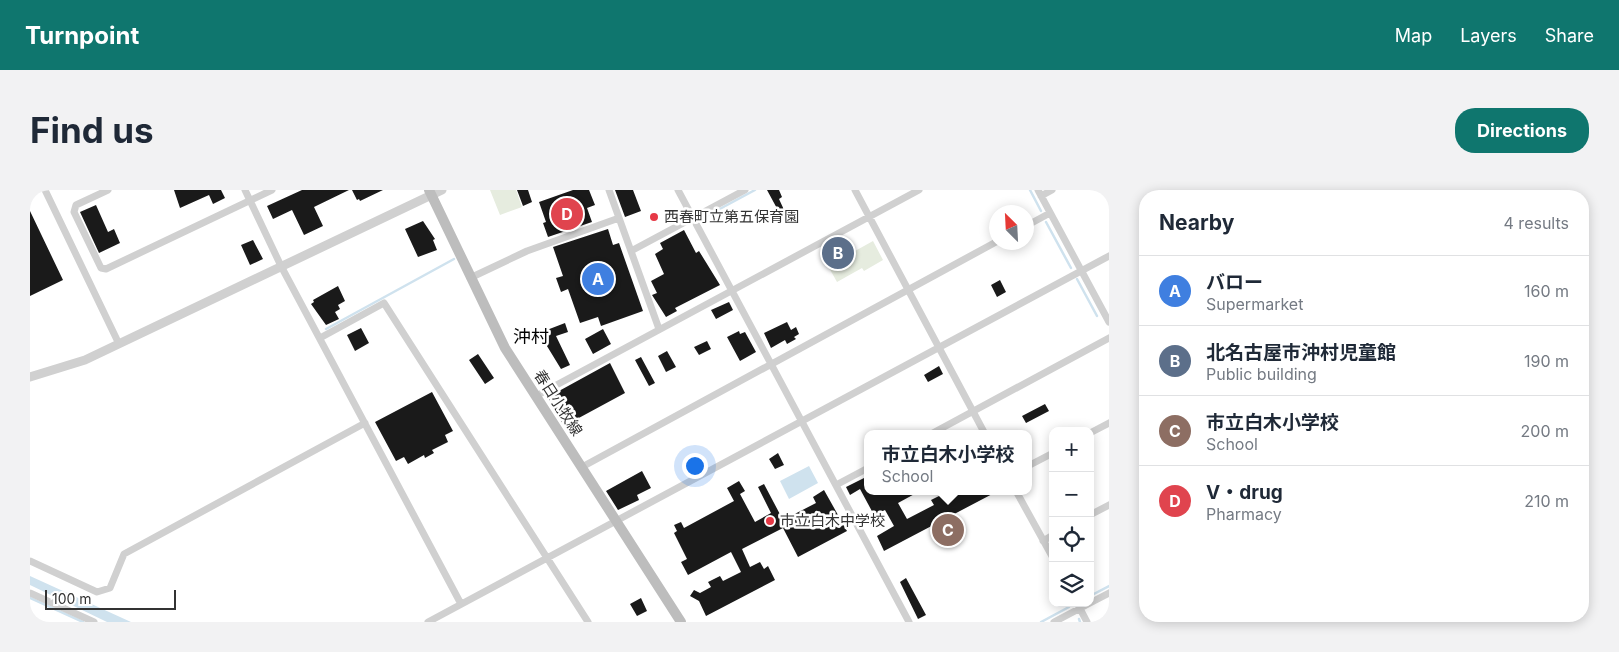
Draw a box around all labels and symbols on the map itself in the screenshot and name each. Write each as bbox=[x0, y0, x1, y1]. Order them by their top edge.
pin: D bbox=[551, 195, 583, 233]
north arrow bbox=[989, 205, 1034, 250]
place label: 西春町立第五保育園 bbox=[664, 207, 799, 226]
marker: 西春町立第五保育園 bbox=[648, 211, 660, 223]
pin: B bbox=[822, 234, 854, 272]
pin: A bbox=[582, 260, 614, 298]
district label: 沖村 bbox=[513, 326, 549, 347]
street label: 春日小牧線 bbox=[530, 366, 587, 439]
your location bbox=[682, 453, 708, 479]
place label: 市立白木中学校 bbox=[780, 511, 885, 530]
pin: C bbox=[932, 511, 964, 549]
marker: 市立白木中学校 bbox=[764, 515, 776, 527]
scale bar bbox=[45, 587, 176, 610]

